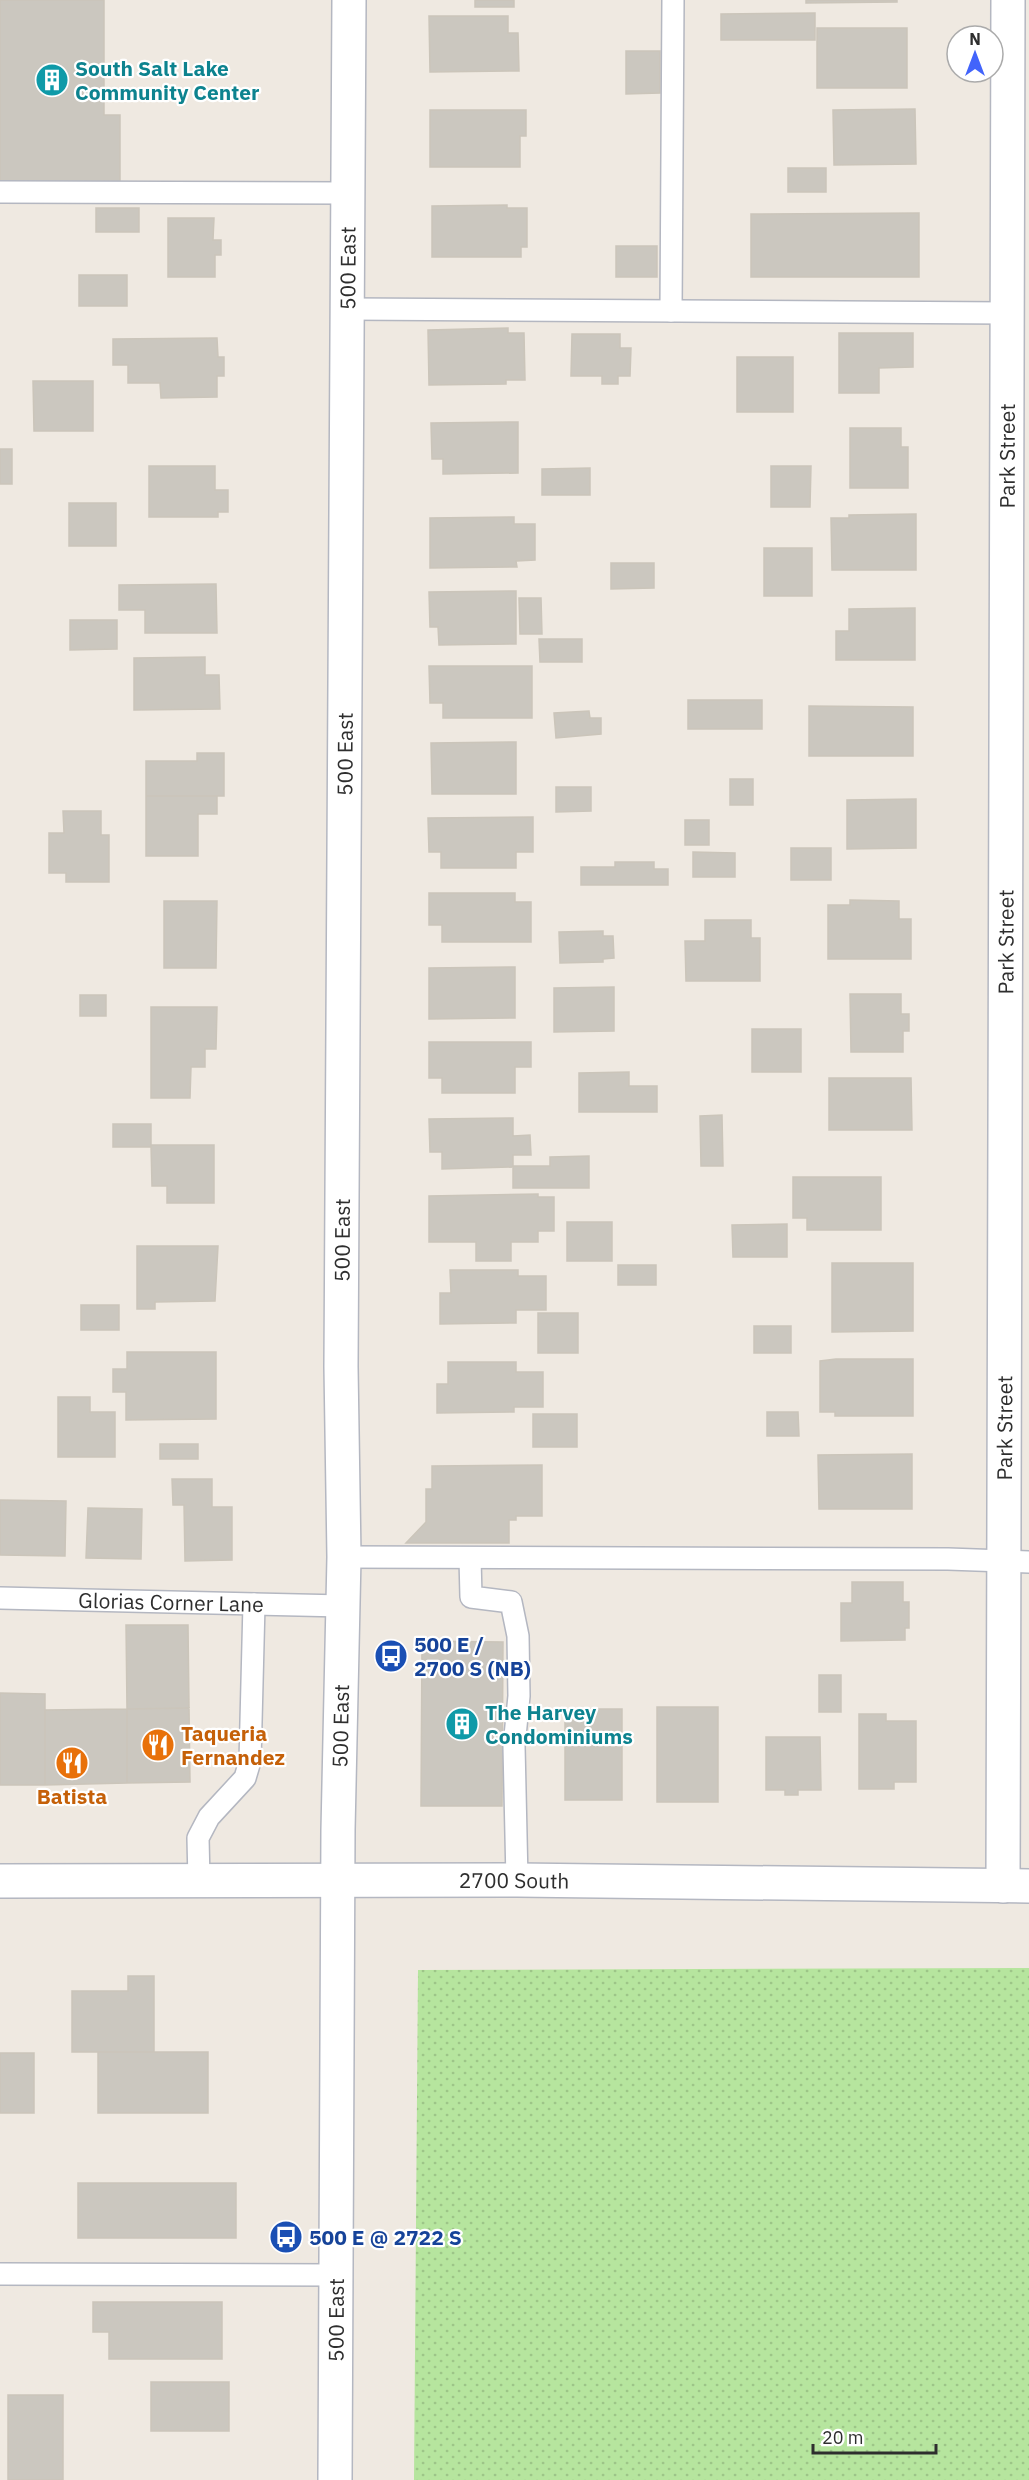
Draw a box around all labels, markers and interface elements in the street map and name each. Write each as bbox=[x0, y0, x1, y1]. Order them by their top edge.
north arrow bbox=[945, 24, 1005, 84]
text: N bbox=[969, 29, 981, 49]
place label: South Salt Lake Community Center bbox=[75, 54, 260, 106]
building icon: South Salt Lake Community Center bbox=[34, 62, 70, 98]
street label: 500 East bbox=[333, 226, 362, 310]
street label: Park Street bbox=[993, 403, 1021, 509]
street label: 500 East bbox=[330, 712, 359, 796]
street label: Park Street bbox=[991, 889, 1020, 995]
street label: 500 East bbox=[327, 1198, 356, 1282]
street label: Park Street bbox=[990, 1375, 1018, 1481]
street label: Glorias Corner Lane bbox=[78, 1586, 264, 1618]
place label: 500 E / 2700 S (NB) bbox=[414, 1630, 531, 1682]
bus stop icon: 500 E / 2700 S (NB) bbox=[373, 1638, 409, 1674]
street label: 500 East bbox=[325, 1684, 355, 1768]
place label: The Harvey Condominiums bbox=[485, 1698, 633, 1750]
building icon: The Harvey Condominiums bbox=[444, 1706, 480, 1742]
place label: Taqueria Fernandez bbox=[181, 1719, 285, 1771]
restaurant icon: Taqueria Fernandez bbox=[140, 1727, 176, 1763]
restaurant icon: Batista bbox=[54, 1745, 90, 1781]
place label: Batista bbox=[37, 1782, 107, 1810]
street label: 2700 South bbox=[459, 1866, 569, 1895]
bus stop icon: 500 E @ 2722 S bbox=[268, 2219, 304, 2255]
place label: 500 E @ 2722 S bbox=[309, 2223, 462, 2251]
street label: 500 East bbox=[322, 2278, 350, 2362]
scale bar bbox=[813, 2417, 936, 2455]
text: 20 m bbox=[822, 2426, 864, 2449]

